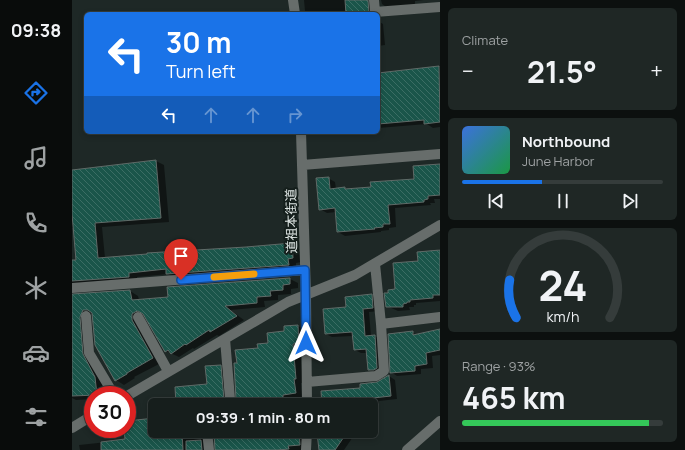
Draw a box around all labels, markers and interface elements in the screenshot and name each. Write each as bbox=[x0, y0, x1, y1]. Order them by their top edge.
text: 09:38 bbox=[11, 18, 61, 42]
text: 30 m bbox=[166, 23, 231, 61]
icon: left bbox=[100, 28, 152, 80]
text: Climate bbox=[462, 31, 508, 49]
text: 21.5° bbox=[527, 51, 597, 92]
text: − bbox=[462, 56, 474, 86]
text: + bbox=[650, 56, 663, 86]
text: Turn left bbox=[166, 59, 236, 83]
icon: directions bbox=[22, 79, 50, 107]
icon: left bbox=[158, 104, 180, 126]
icon: ahead bbox=[200, 104, 222, 126]
icon: ahead bbox=[242, 104, 264, 126]
icon: right bbox=[284, 104, 306, 126]
text: Northbound bbox=[522, 131, 610, 152]
icon: music bbox=[22, 144, 50, 172]
text: June Harbor bbox=[522, 152, 595, 170]
street label: 道祖本街道 bbox=[281, 188, 301, 254]
icon: previous bbox=[485, 190, 507, 212]
icon: pause bbox=[552, 190, 574, 212]
icon: next bbox=[619, 190, 641, 212]
icon: phone bbox=[22, 209, 50, 237]
pin bbox=[164, 239, 198, 280]
icon: arrive bbox=[170, 245, 192, 267]
text: 24 bbox=[538, 257, 587, 313]
icon: climate bbox=[22, 274, 50, 302]
text: km/h bbox=[546, 307, 579, 326]
position arrow bbox=[285, 322, 327, 364]
icon: car bbox=[22, 339, 50, 367]
text: Range · 93% bbox=[462, 357, 536, 375]
text: 465 km bbox=[462, 377, 566, 418]
speed limit sign: 30 bbox=[84, 386, 136, 438]
icon: filters bbox=[22, 403, 50, 431]
text: 09:39 · 1 min · 80 m bbox=[196, 407, 330, 428]

